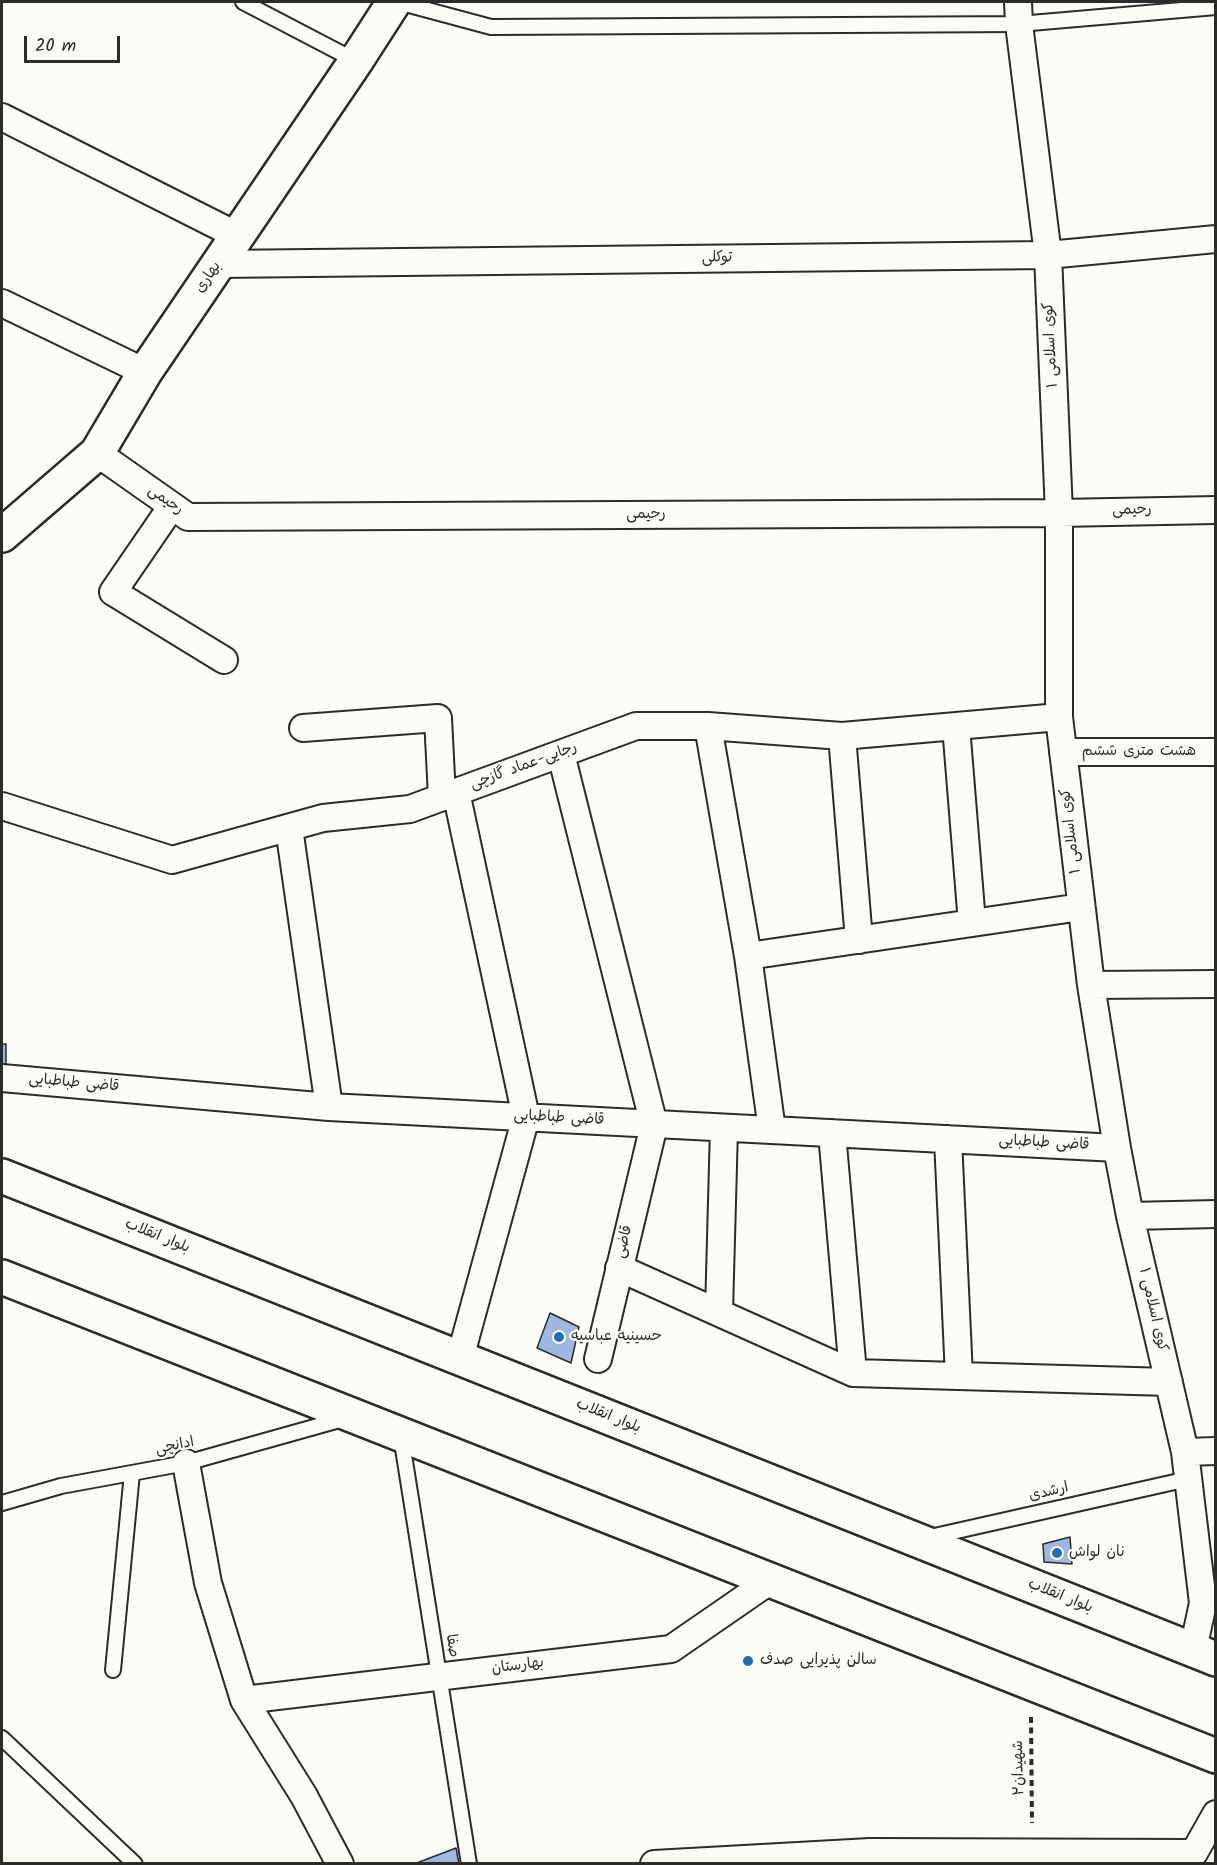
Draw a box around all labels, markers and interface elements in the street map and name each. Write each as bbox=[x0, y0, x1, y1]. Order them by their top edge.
scale bar bbox=[27, 24, 123, 62]
text: 20 m bbox=[35, 32, 76, 61]
street label: توکلی bbox=[702, 250, 732, 268]
street label: بهاری bbox=[192, 259, 226, 297]
street label: کوی اسلامی ۱ bbox=[1041, 302, 1063, 388]
street label: رحیمی bbox=[144, 482, 186, 520]
street label: رحیمی bbox=[1112, 502, 1152, 520]
street label: رحیمی bbox=[626, 506, 666, 524]
street label: رجایی-عماد گازچی bbox=[468, 739, 580, 795]
street label: هشت متری ششم bbox=[1082, 743, 1196, 761]
street label: کوی اسلامی ۱ bbox=[1058, 787, 1086, 875]
street label: قاضی طباطبایی bbox=[28, 1071, 120, 1097]
street label: قاضی طباطبایی bbox=[513, 1108, 605, 1130]
street label: قاضی طباطبایی bbox=[998, 1133, 1090, 1155]
street label: بلوار انقلاب bbox=[122, 1216, 192, 1258]
street label: قاضی bbox=[612, 1224, 638, 1260]
street label: کوی اسلامی ۱ bbox=[1134, 1266, 1170, 1354]
place label: حسینیه عباسیه bbox=[571, 1328, 662, 1346]
marker: حسینیه عباسیه bbox=[552, 1330, 566, 1344]
street label: بلوار انقلاب bbox=[573, 1396, 643, 1438]
street label: ادانچی bbox=[154, 1434, 196, 1460]
street label: ارشدی bbox=[1027, 1480, 1071, 1506]
place label: نان لواش bbox=[1069, 1544, 1125, 1562]
marker: نان لواش bbox=[1050, 1546, 1064, 1560]
street label: بلوار انقلاب bbox=[1025, 1576, 1095, 1618]
street label: صفا bbox=[440, 1633, 462, 1659]
place label: سالن پذیرایی صدف bbox=[760, 1652, 877, 1670]
marker: سالن پذیرایی صدف bbox=[741, 1654, 755, 1668]
street label: بهارستان bbox=[491, 1655, 545, 1679]
street label: شهیدان۲ bbox=[1011, 1740, 1029, 1796]

